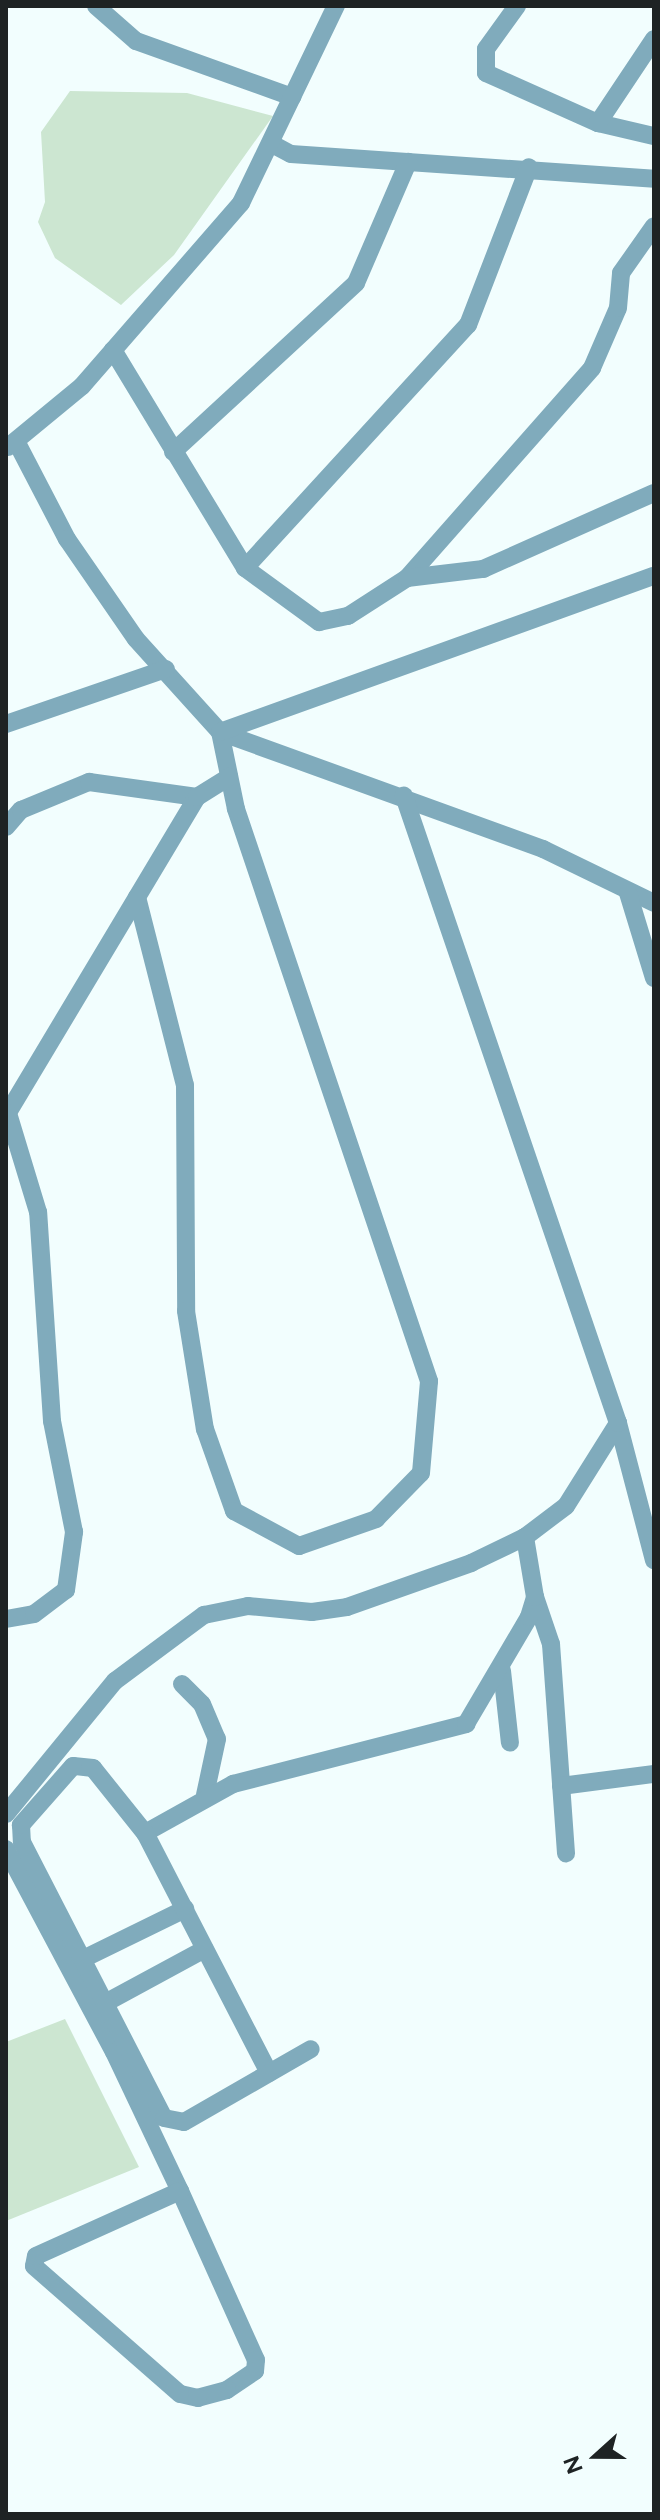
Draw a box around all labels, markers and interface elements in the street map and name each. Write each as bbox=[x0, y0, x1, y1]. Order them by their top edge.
north arrow bbox=[556, 2416, 636, 2496]
text: N bbox=[557, 2452, 589, 2478]

